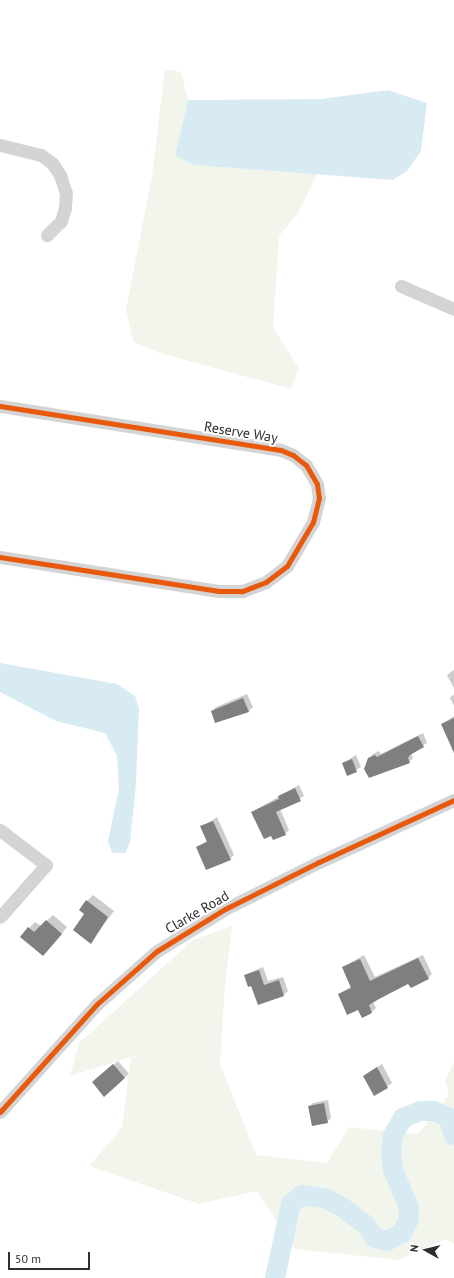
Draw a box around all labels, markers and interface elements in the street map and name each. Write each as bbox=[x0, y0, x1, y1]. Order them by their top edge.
street label: Reserve Way bbox=[203, 418, 279, 446]
street label: Clarke Road bbox=[162, 887, 232, 937]
north arrow bbox=[406, 1230, 446, 1270]
scale bar bbox=[10, 1244, 92, 1270]
text: N bbox=[407, 1244, 422, 1253]
text: 50 m bbox=[15, 1251, 41, 1266]

